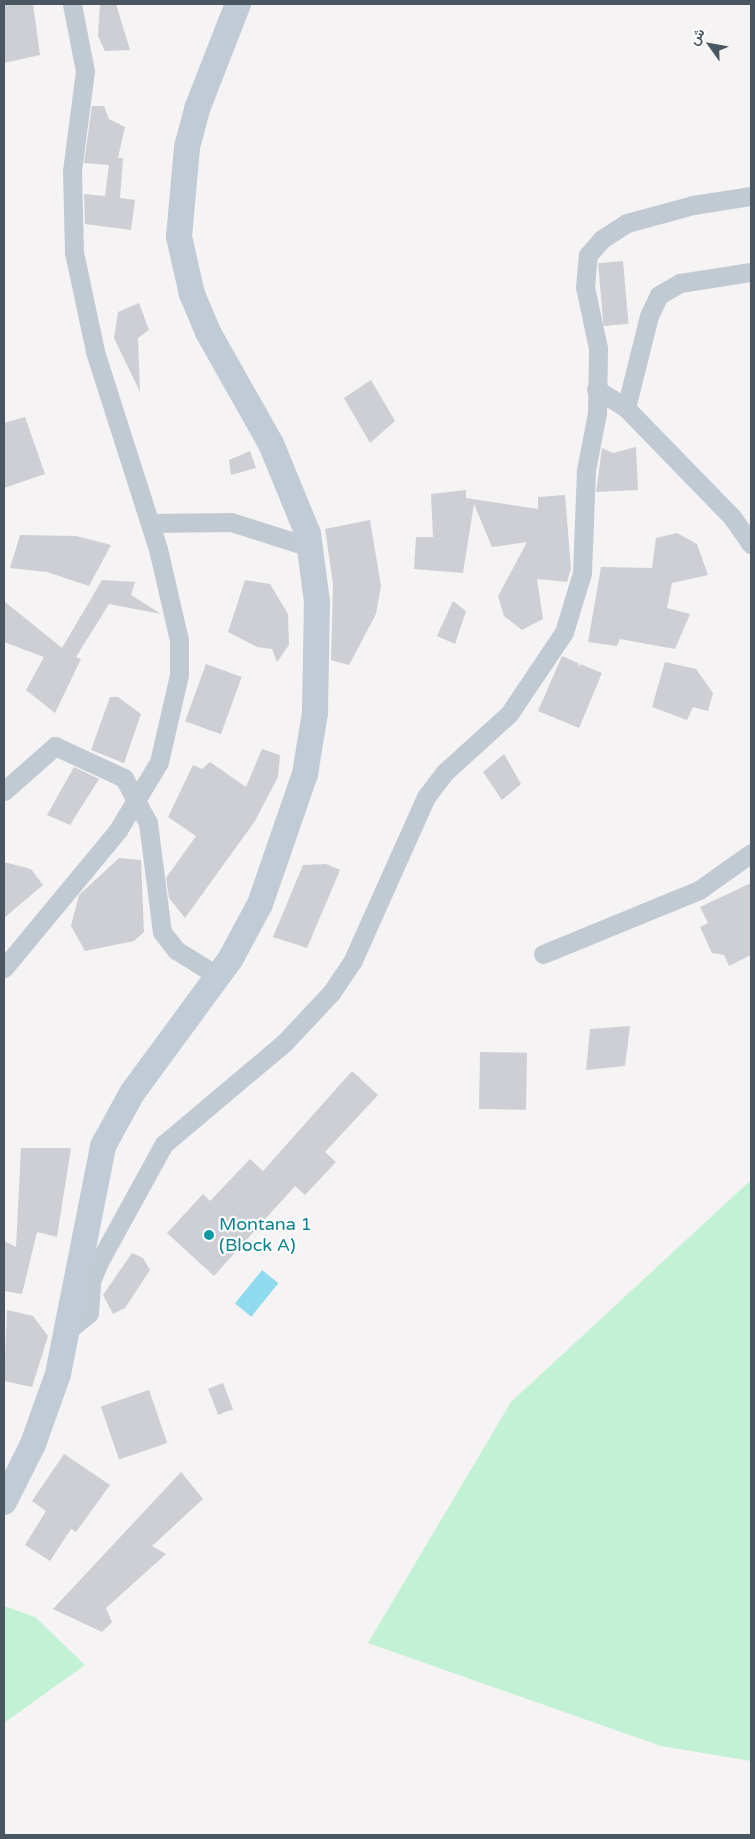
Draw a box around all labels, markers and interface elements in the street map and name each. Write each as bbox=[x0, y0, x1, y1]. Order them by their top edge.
north arrow bbox=[685, 20, 735, 70]
text: ش bbox=[685, 25, 709, 48]
place label: Montana 1 (Block A) bbox=[219, 1214, 312, 1256]
marker: Montana 1 (Block A) bbox=[203, 1229, 215, 1241]

